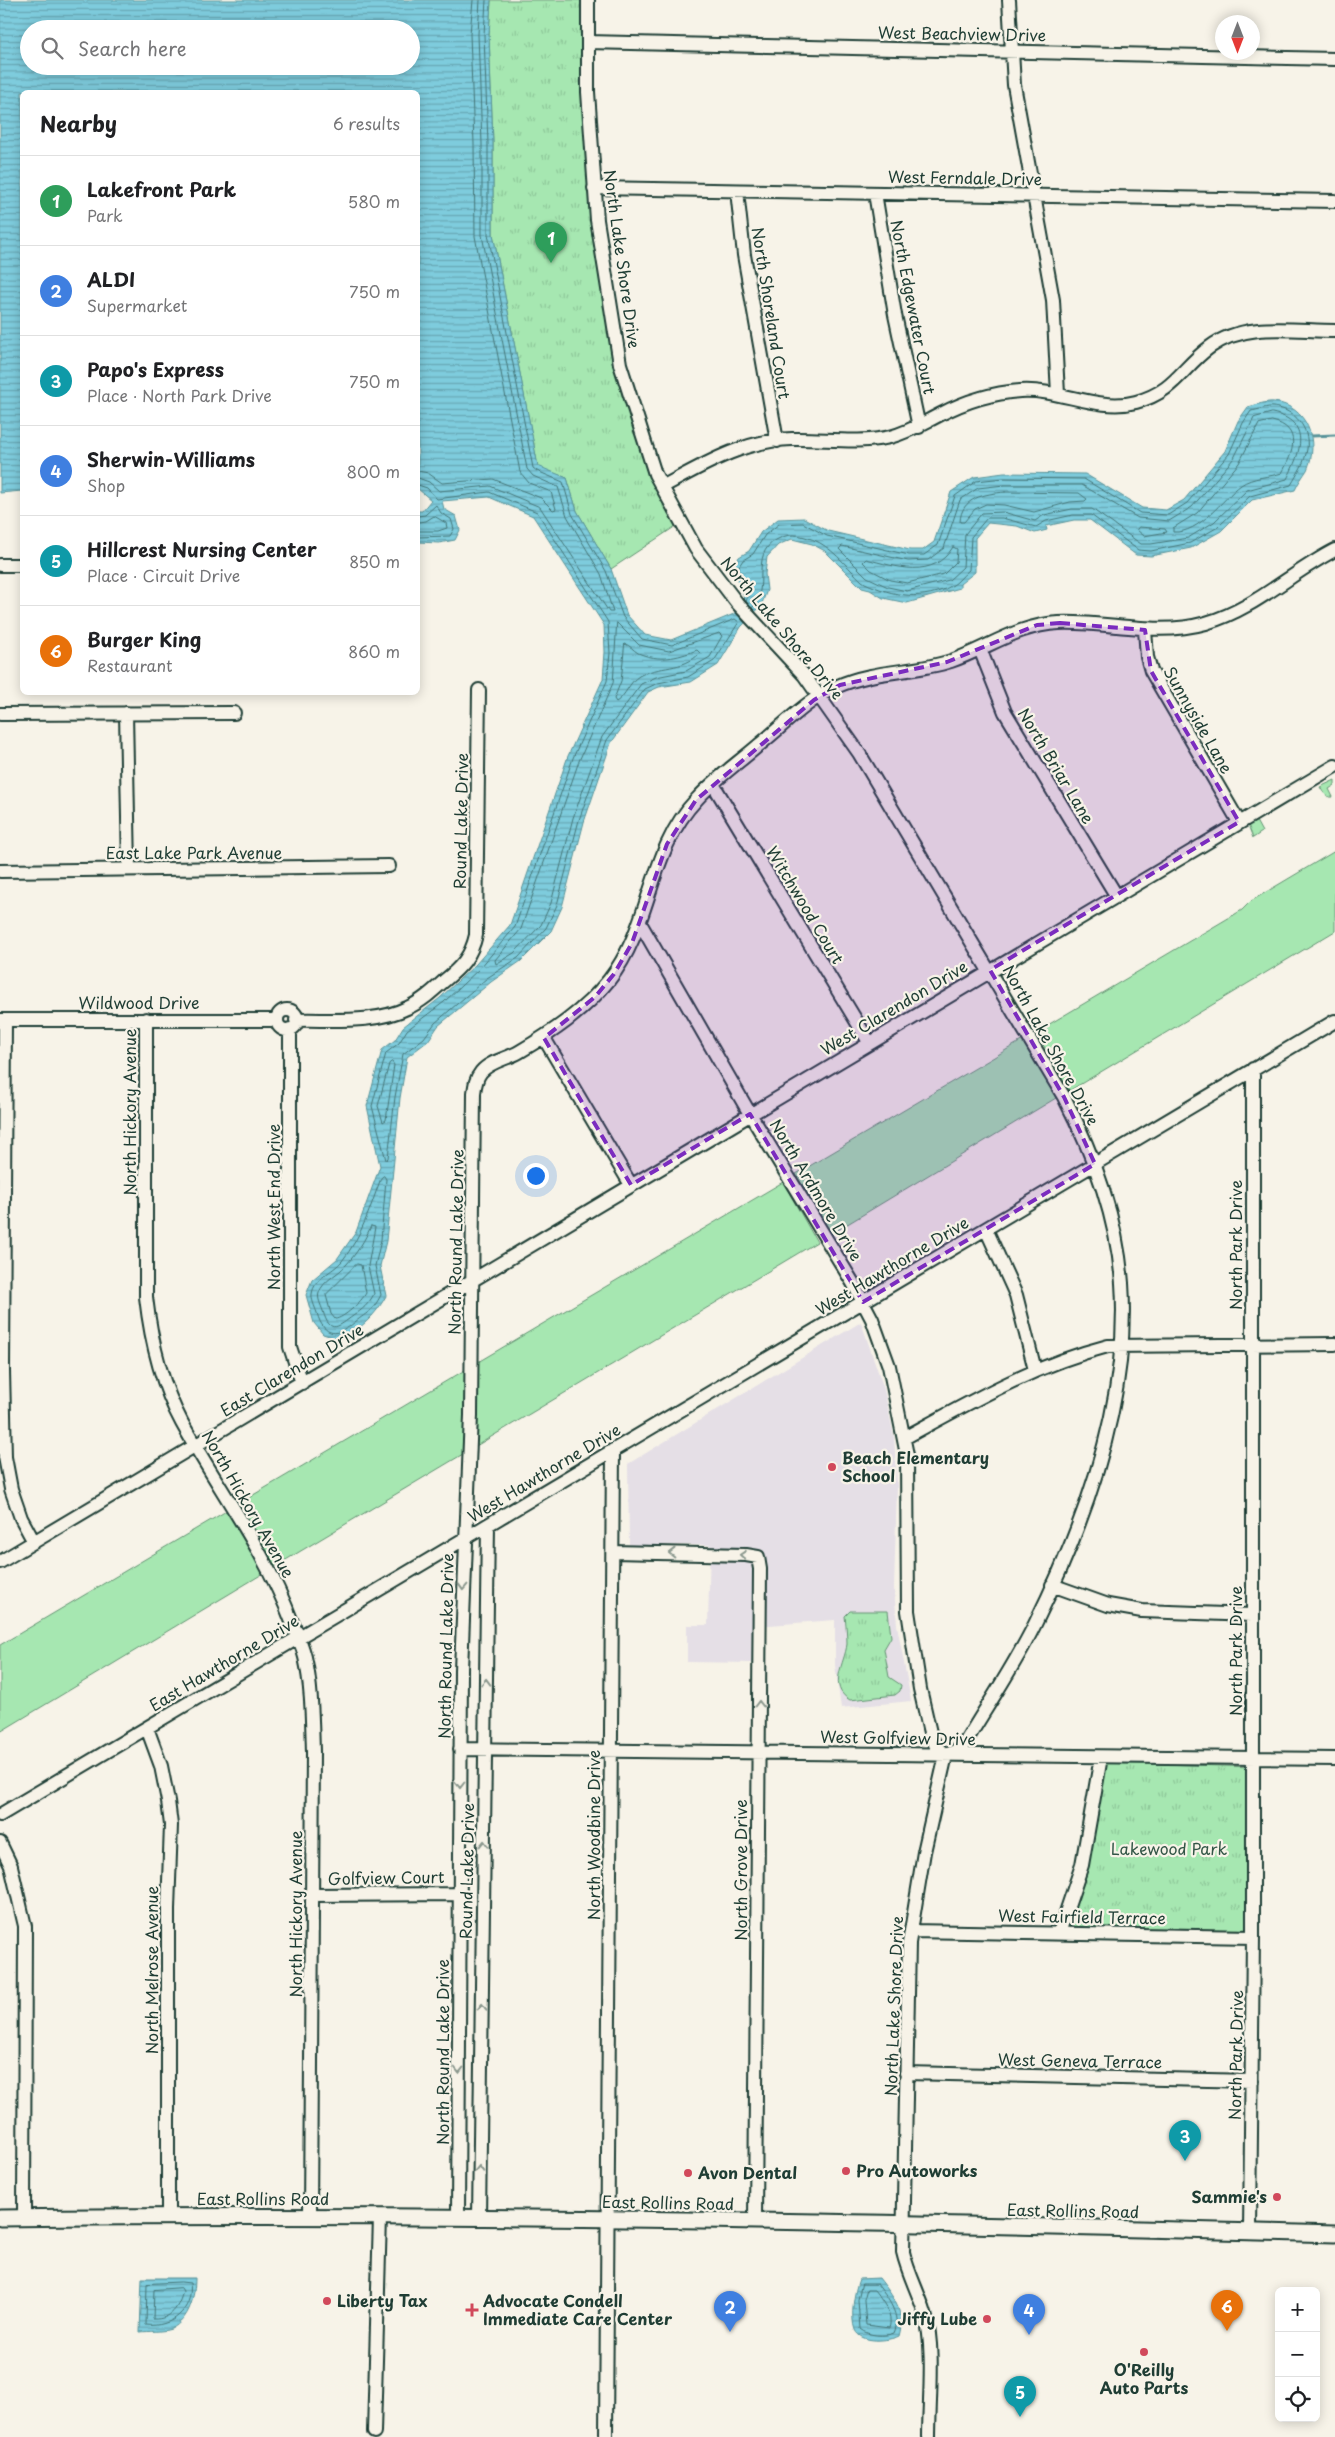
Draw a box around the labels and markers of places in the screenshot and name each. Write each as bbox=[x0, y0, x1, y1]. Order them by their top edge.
pin: 1 bbox=[535, 222, 567, 263]
place label: Beach Elementary School bbox=[842, 1445, 989, 1487]
marker: Beach Elementary School bbox=[826, 1461, 838, 1473]
pin: 3 bbox=[1169, 2120, 1201, 2161]
place label: Pro Autoworks bbox=[856, 2158, 978, 2182]
place label: Avon Dental bbox=[697, 2160, 797, 2184]
marker: Pro Autoworks bbox=[840, 2165, 852, 2177]
marker: Avon Dental bbox=[682, 2167, 694, 2179]
place label: Sammie's bbox=[1191, 2184, 1267, 2208]
marker: Sammie's bbox=[1271, 2191, 1283, 2203]
place label: Liberty Tax bbox=[337, 2288, 428, 2312]
place label: Advocate Condell Immediate Care Center bbox=[482, 2288, 673, 2330]
pin: 6 bbox=[1211, 2290, 1243, 2331]
pin: 2 bbox=[714, 2291, 746, 2332]
pin: 4 bbox=[1013, 2294, 1045, 2335]
marker: Liberty Tax bbox=[321, 2295, 333, 2307]
marker: Advocate Condell Immediate Care Center bbox=[465, 2303, 479, 2317]
place label: Jiffy Lube bbox=[897, 2306, 977, 2330]
marker: Jiffy Lube bbox=[981, 2313, 993, 2325]
marker: O'Reilly Auto Parts bbox=[1138, 2346, 1150, 2358]
place label: O'Reilly Auto Parts bbox=[1100, 2357, 1188, 2399]
pin: 5 bbox=[1004, 2376, 1036, 2417]

